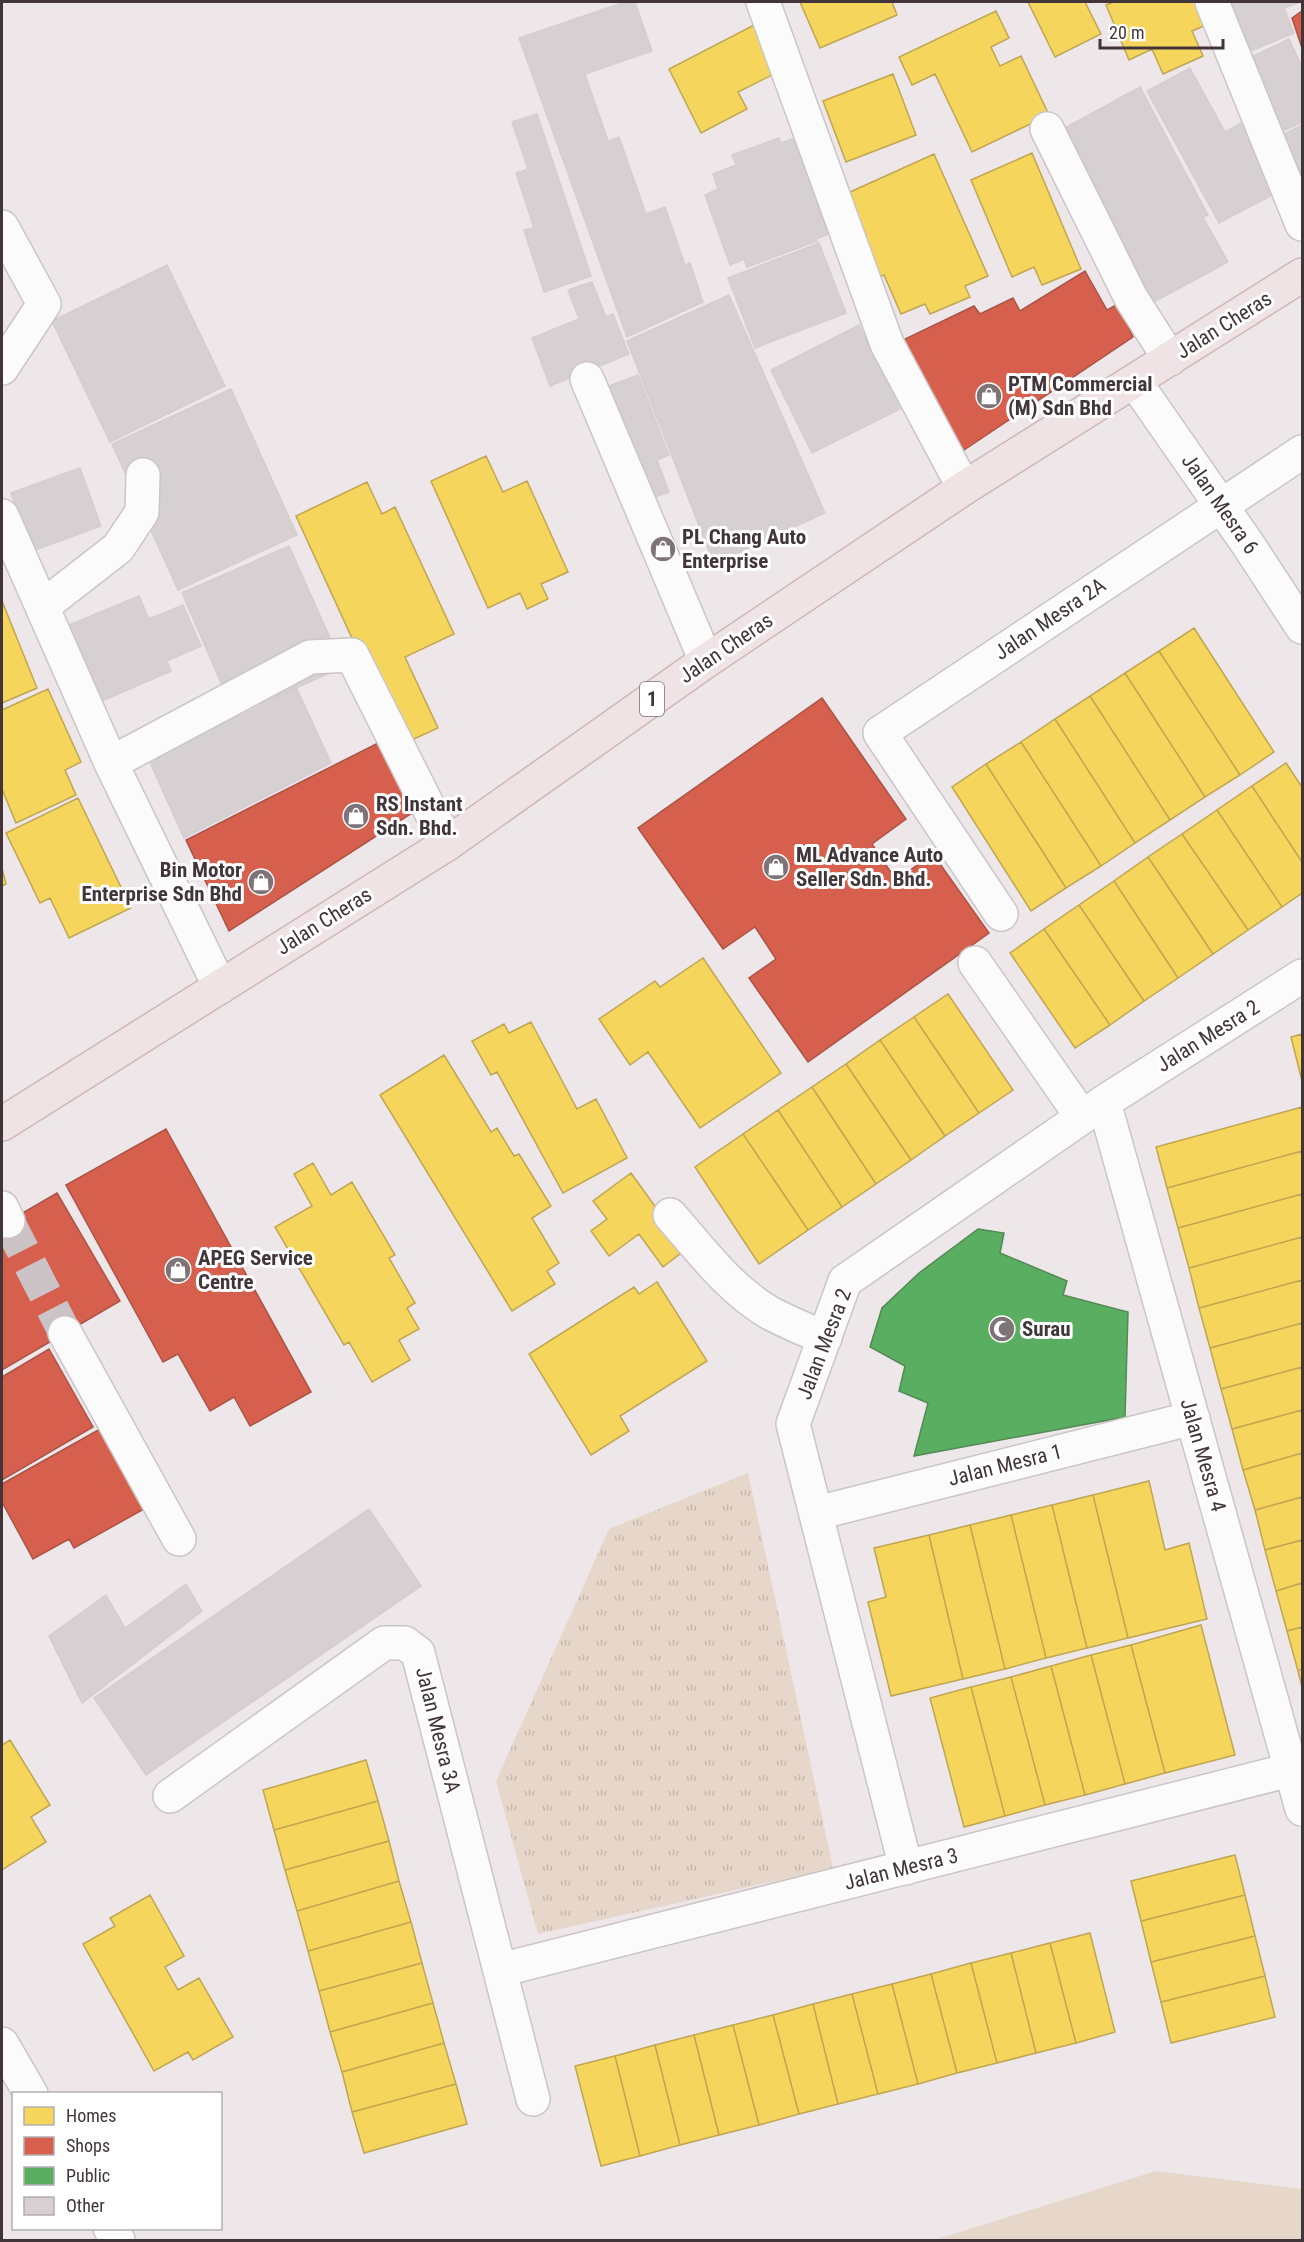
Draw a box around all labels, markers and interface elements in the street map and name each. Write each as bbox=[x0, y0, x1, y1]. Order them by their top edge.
scale bar bbox=[1100, 12, 1223, 50]
text: 20 m bbox=[1109, 22, 1144, 43]
street label: Jalan Cheras bbox=[1172, 286, 1276, 364]
place label: PTM Commercial (M) Sdn Bhd bbox=[1008, 372, 1153, 420]
shop icon: PTM Commercial (M) Sdn Bhd bbox=[974, 381, 1004, 411]
street label: Jalan Mesra 6 bbox=[1177, 449, 1263, 559]
place label: PL Chang Auto Enterprise bbox=[682, 525, 806, 573]
shop icon: PL Chang Auto Enterprise bbox=[648, 534, 678, 564]
street label: Jalan Mesra 2A bbox=[990, 573, 1110, 665]
street label: Jalan Cheras bbox=[675, 608, 777, 688]
road number: 1 bbox=[640, 682, 664, 716]
place label: RS Instant Sdn. Bhd. bbox=[376, 792, 462, 840]
shop icon: RS Instant Sdn. Bhd. bbox=[341, 801, 371, 831]
place label: ML Advance Auto Seller Sdn. Bhd. bbox=[796, 843, 943, 891]
shop icon: ML Advance Auto Seller Sdn. Bhd. bbox=[761, 852, 791, 882]
place label: Bin Motor Enterprise Sdn Bhd bbox=[81, 858, 242, 906]
shop icon: Bin Motor Enterprise Sdn Bhd bbox=[246, 867, 276, 897]
street label: Jalan Cheras bbox=[272, 882, 376, 960]
street label: Jalan Mesra 2 bbox=[1152, 995, 1264, 1077]
place label: APEG Service Centre bbox=[198, 1246, 313, 1294]
shop icon: APEG Service Centre bbox=[163, 1255, 193, 1285]
street label: Jalan Mesra 2 bbox=[792, 1285, 856, 1403]
mosque icon: Surau bbox=[987, 1314, 1017, 1344]
place label: Surau bbox=[1022, 1317, 1071, 1341]
street label: Jalan Mesra 4 bbox=[1175, 1396, 1231, 1514]
street label: Jalan Mesra 1 bbox=[946, 1439, 1064, 1491]
street label: Jalan Mesra 3A bbox=[411, 1665, 465, 1795]
street label: Jalan Mesra 3 bbox=[842, 1843, 960, 1895]
legend bbox=[12, 2092, 222, 2230]
text: Homes bbox=[66, 2105, 116, 2126]
text: Shops bbox=[66, 2135, 110, 2156]
text: Public bbox=[66, 2165, 110, 2186]
text: Other bbox=[66, 2195, 105, 2216]

